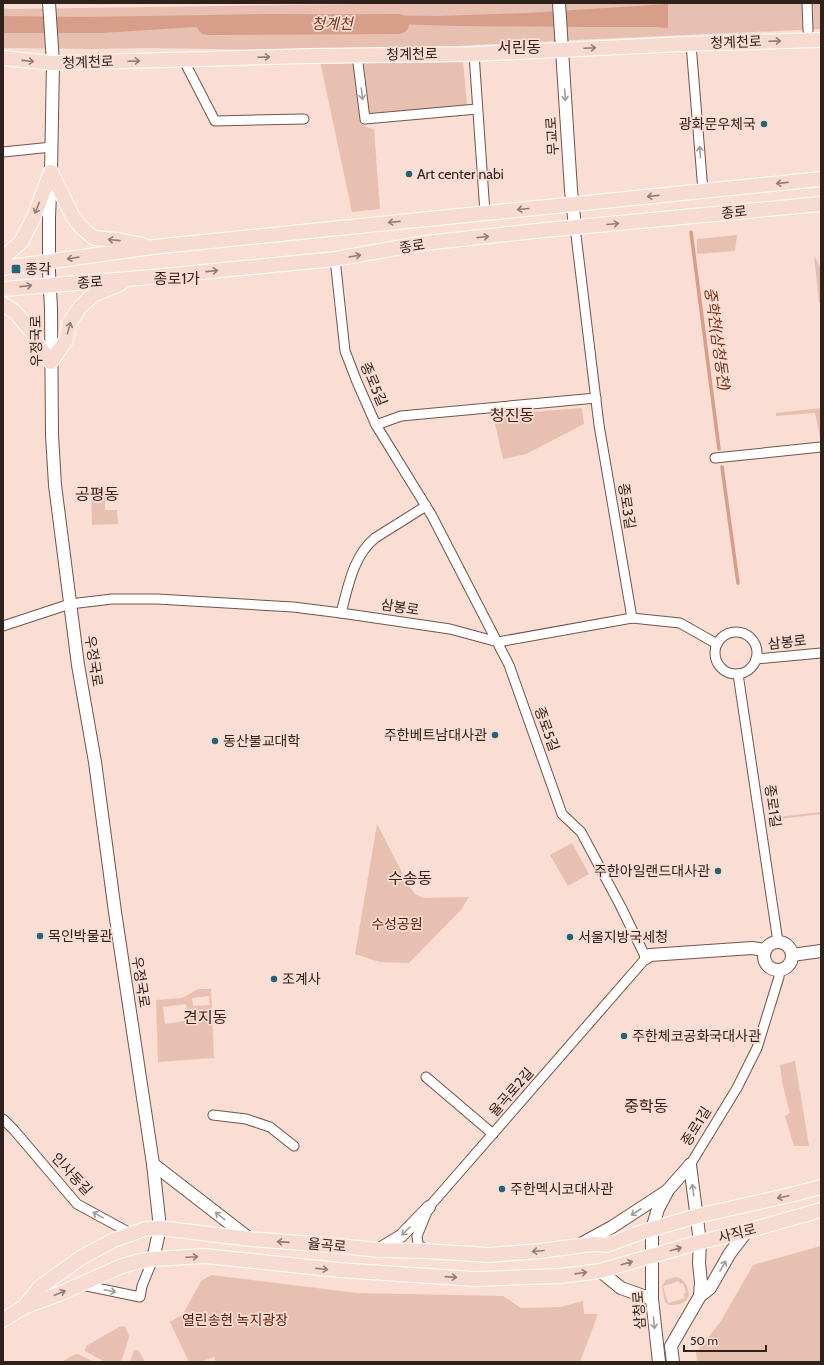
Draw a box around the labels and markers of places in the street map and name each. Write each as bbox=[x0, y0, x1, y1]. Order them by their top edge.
place label: 광화문우체국 bbox=[679, 115, 756, 133]
marker: 광화문우체국 bbox=[759, 119, 769, 129]
place label: Art center nabi bbox=[417, 165, 504, 183]
marker: Art center nabi bbox=[404, 169, 414, 179]
place label: 종각 bbox=[25, 260, 51, 278]
marker: 종각 bbox=[10, 263, 22, 275]
place label: 주한베트남대사관 bbox=[384, 726, 487, 744]
marker: 주한베트남대사관 bbox=[490, 730, 500, 740]
place label: 동산불교대학 bbox=[223, 732, 300, 750]
marker: 동산불교대학 bbox=[210, 736, 220, 746]
place label: 주한아일랜드대사관 bbox=[594, 862, 710, 880]
marker: 주한아일랜드대사관 bbox=[713, 866, 723, 876]
place label: 목인박물관 bbox=[48, 927, 113, 945]
place label: 서울지방국세청 bbox=[578, 928, 668, 946]
marker: 목인박물관 bbox=[35, 931, 45, 941]
marker: 서울지방국세청 bbox=[565, 932, 575, 942]
place label: 조계사 bbox=[282, 970, 321, 988]
marker: 조계사 bbox=[269, 974, 279, 984]
place label: 주한체코공화국대사관 bbox=[632, 1027, 761, 1045]
marker: 주한체코공화국대사관 bbox=[619, 1031, 629, 1041]
place label: 주한멕시코대사관 bbox=[510, 1180, 613, 1198]
marker: 주한멕시코대사관 bbox=[497, 1184, 507, 1194]

